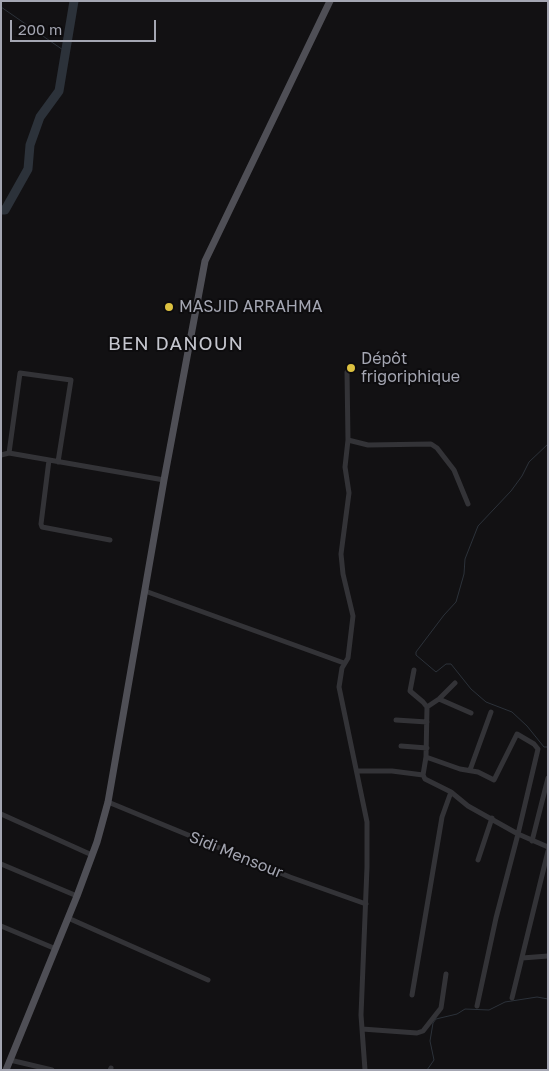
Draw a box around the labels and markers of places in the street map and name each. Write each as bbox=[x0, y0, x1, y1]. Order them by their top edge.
place label: MASJID ARRAHMA bbox=[179, 297, 323, 317]
marker: MASJID ARRAHMA bbox=[163, 301, 175, 313]
place label: Dépôt frigoriphique bbox=[361, 349, 460, 387]
marker: Dépôt frigoriphique bbox=[345, 362, 357, 374]

